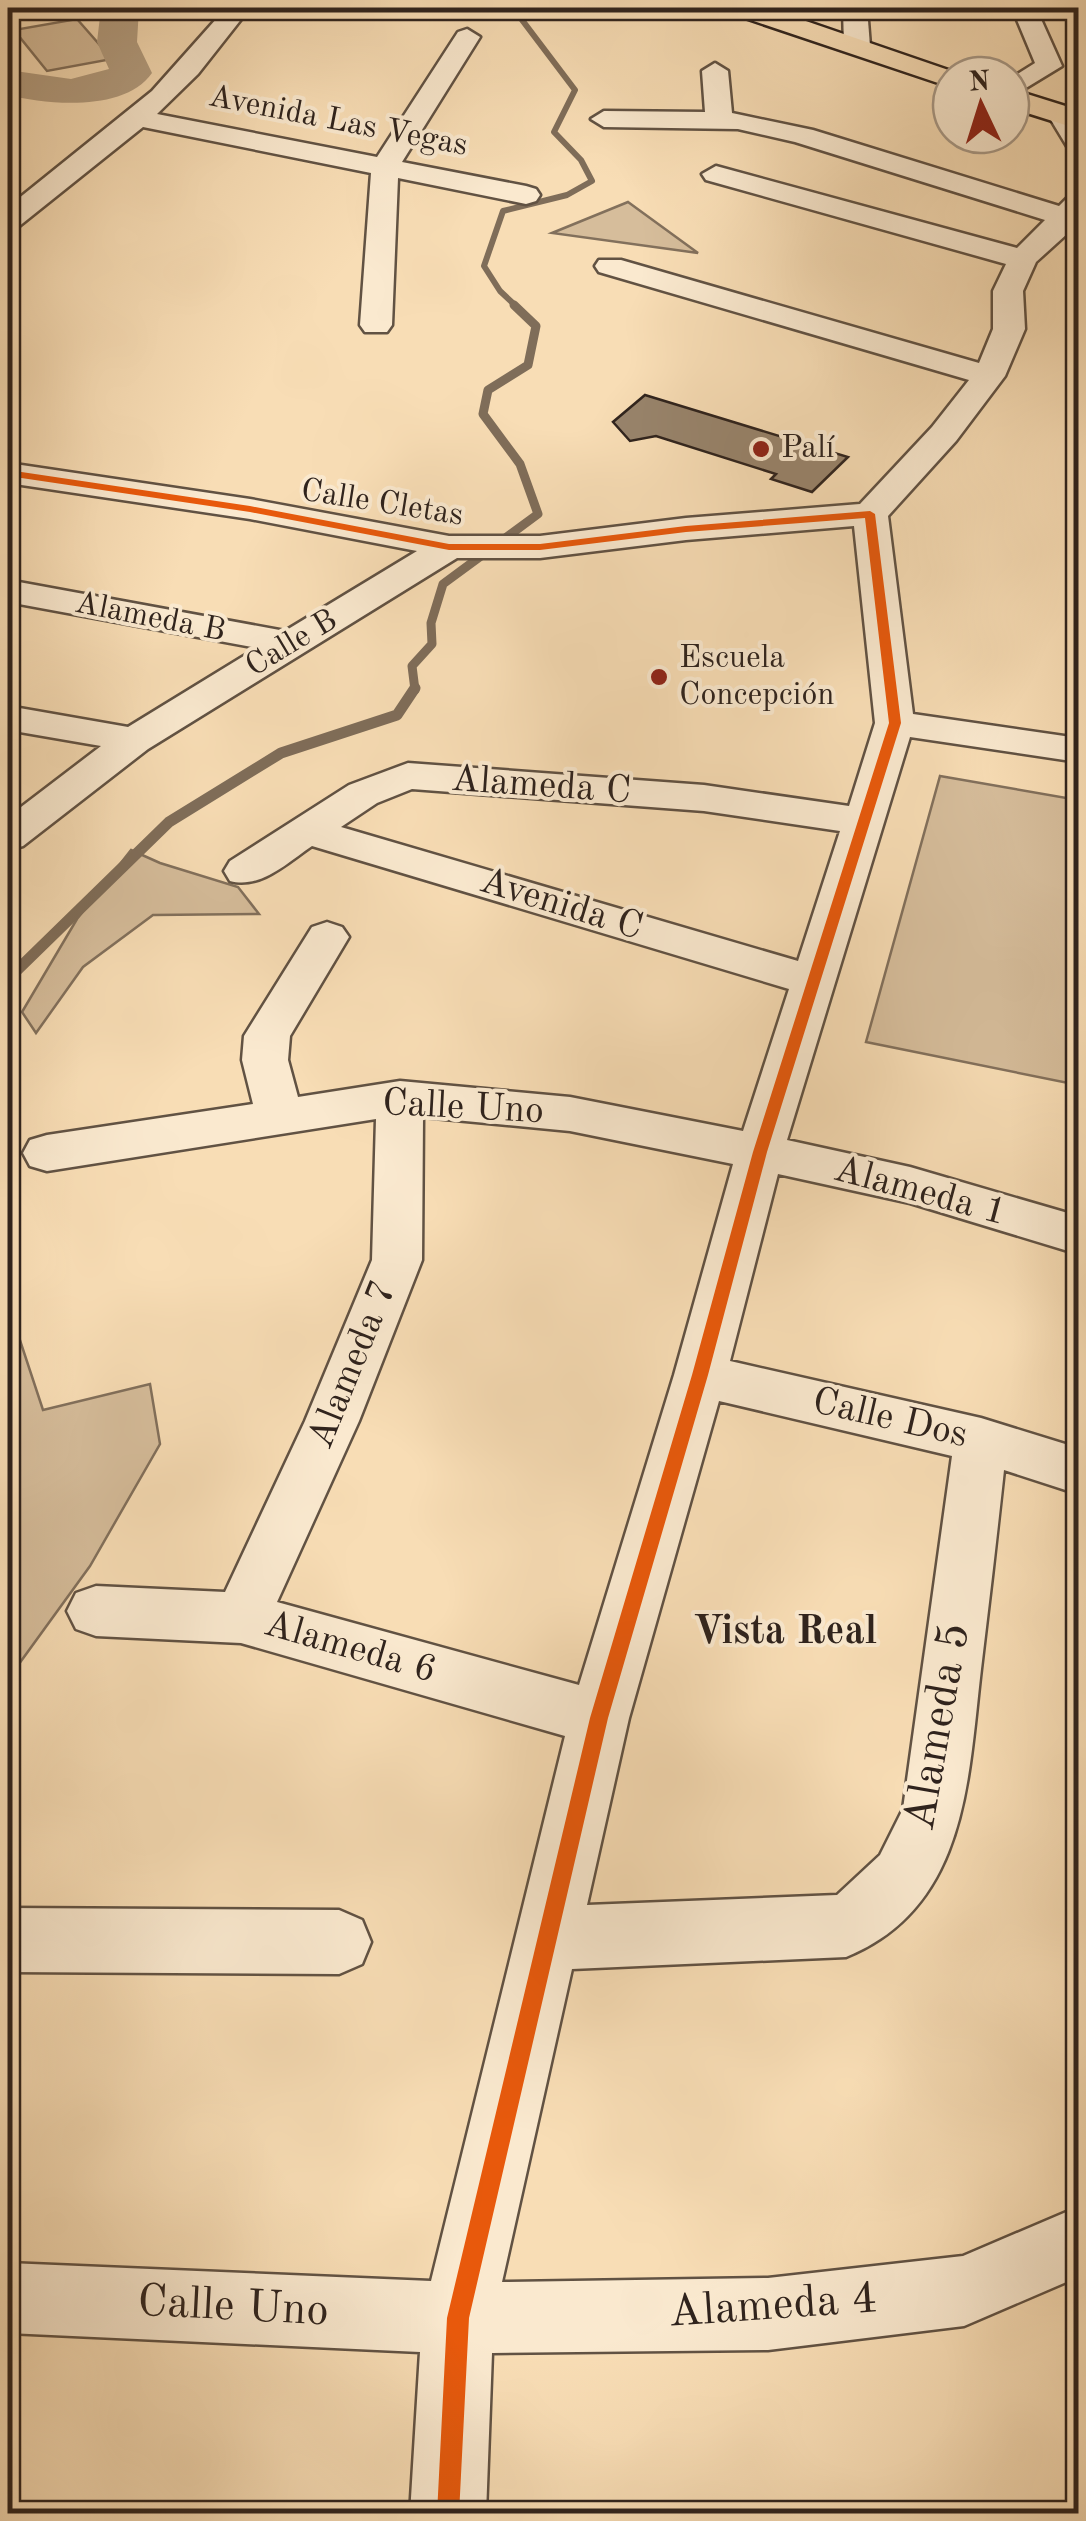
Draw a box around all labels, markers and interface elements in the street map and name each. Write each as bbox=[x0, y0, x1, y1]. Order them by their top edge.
north arrow bbox=[931, 55, 1031, 155]
text: N bbox=[968, 68, 992, 98]
street label: Avenida Las Vegas bbox=[206, 81, 470, 163]
place label: Palí bbox=[781, 433, 835, 465]
marker: Palí bbox=[750, 438, 772, 460]
street label: Calle Cletas bbox=[299, 475, 465, 533]
street label: Alameda B bbox=[72, 588, 228, 648]
street label: Calle B bbox=[241, 604, 343, 684]
place label: Escuela Concepción bbox=[679, 643, 835, 712]
marker: Escuela Concepción bbox=[648, 666, 670, 688]
street label: Alameda C bbox=[450, 761, 632, 811]
street label: Avenida C bbox=[475, 862, 647, 948]
street label: Calle Uno bbox=[381, 1085, 545, 1131]
street label: Alameda 1 bbox=[830, 1151, 1010, 1233]
street label: Alameda 7 bbox=[302, 1276, 404, 1454]
street label: Calle Dos bbox=[809, 1383, 971, 1455]
street label: Alameda 6 bbox=[260, 1605, 440, 1691]
district label: Vista Real bbox=[693, 1613, 877, 1653]
street label: Alameda 5 bbox=[899, 1620, 979, 1834]
street label: Alameda 4 bbox=[667, 2277, 879, 2337]
street label: Calle Uno bbox=[136, 2281, 330, 2335]

